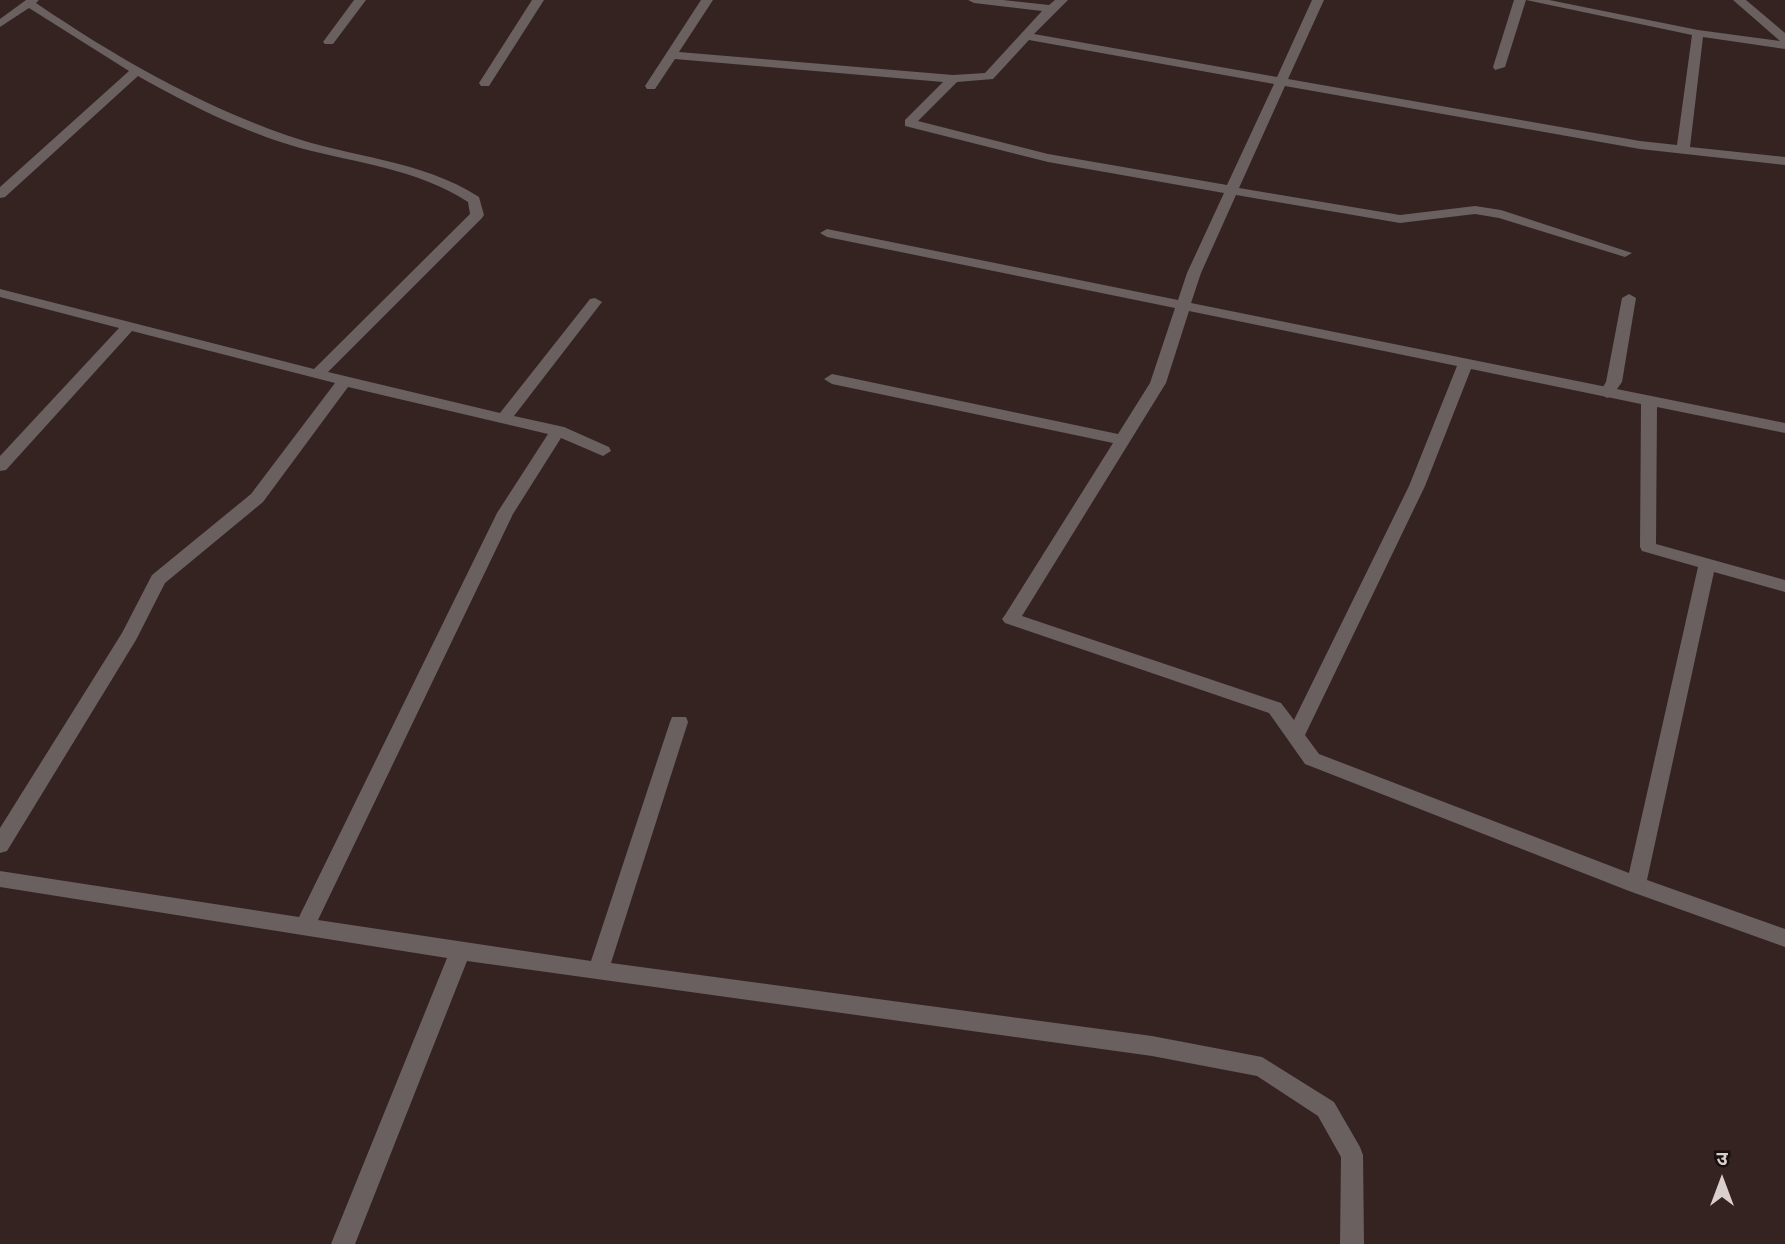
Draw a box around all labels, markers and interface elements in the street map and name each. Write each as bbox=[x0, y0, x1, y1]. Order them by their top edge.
north arrow bbox=[1687, 1146, 1757, 1216]
text: उ bbox=[1716, 1146, 1728, 1173]

